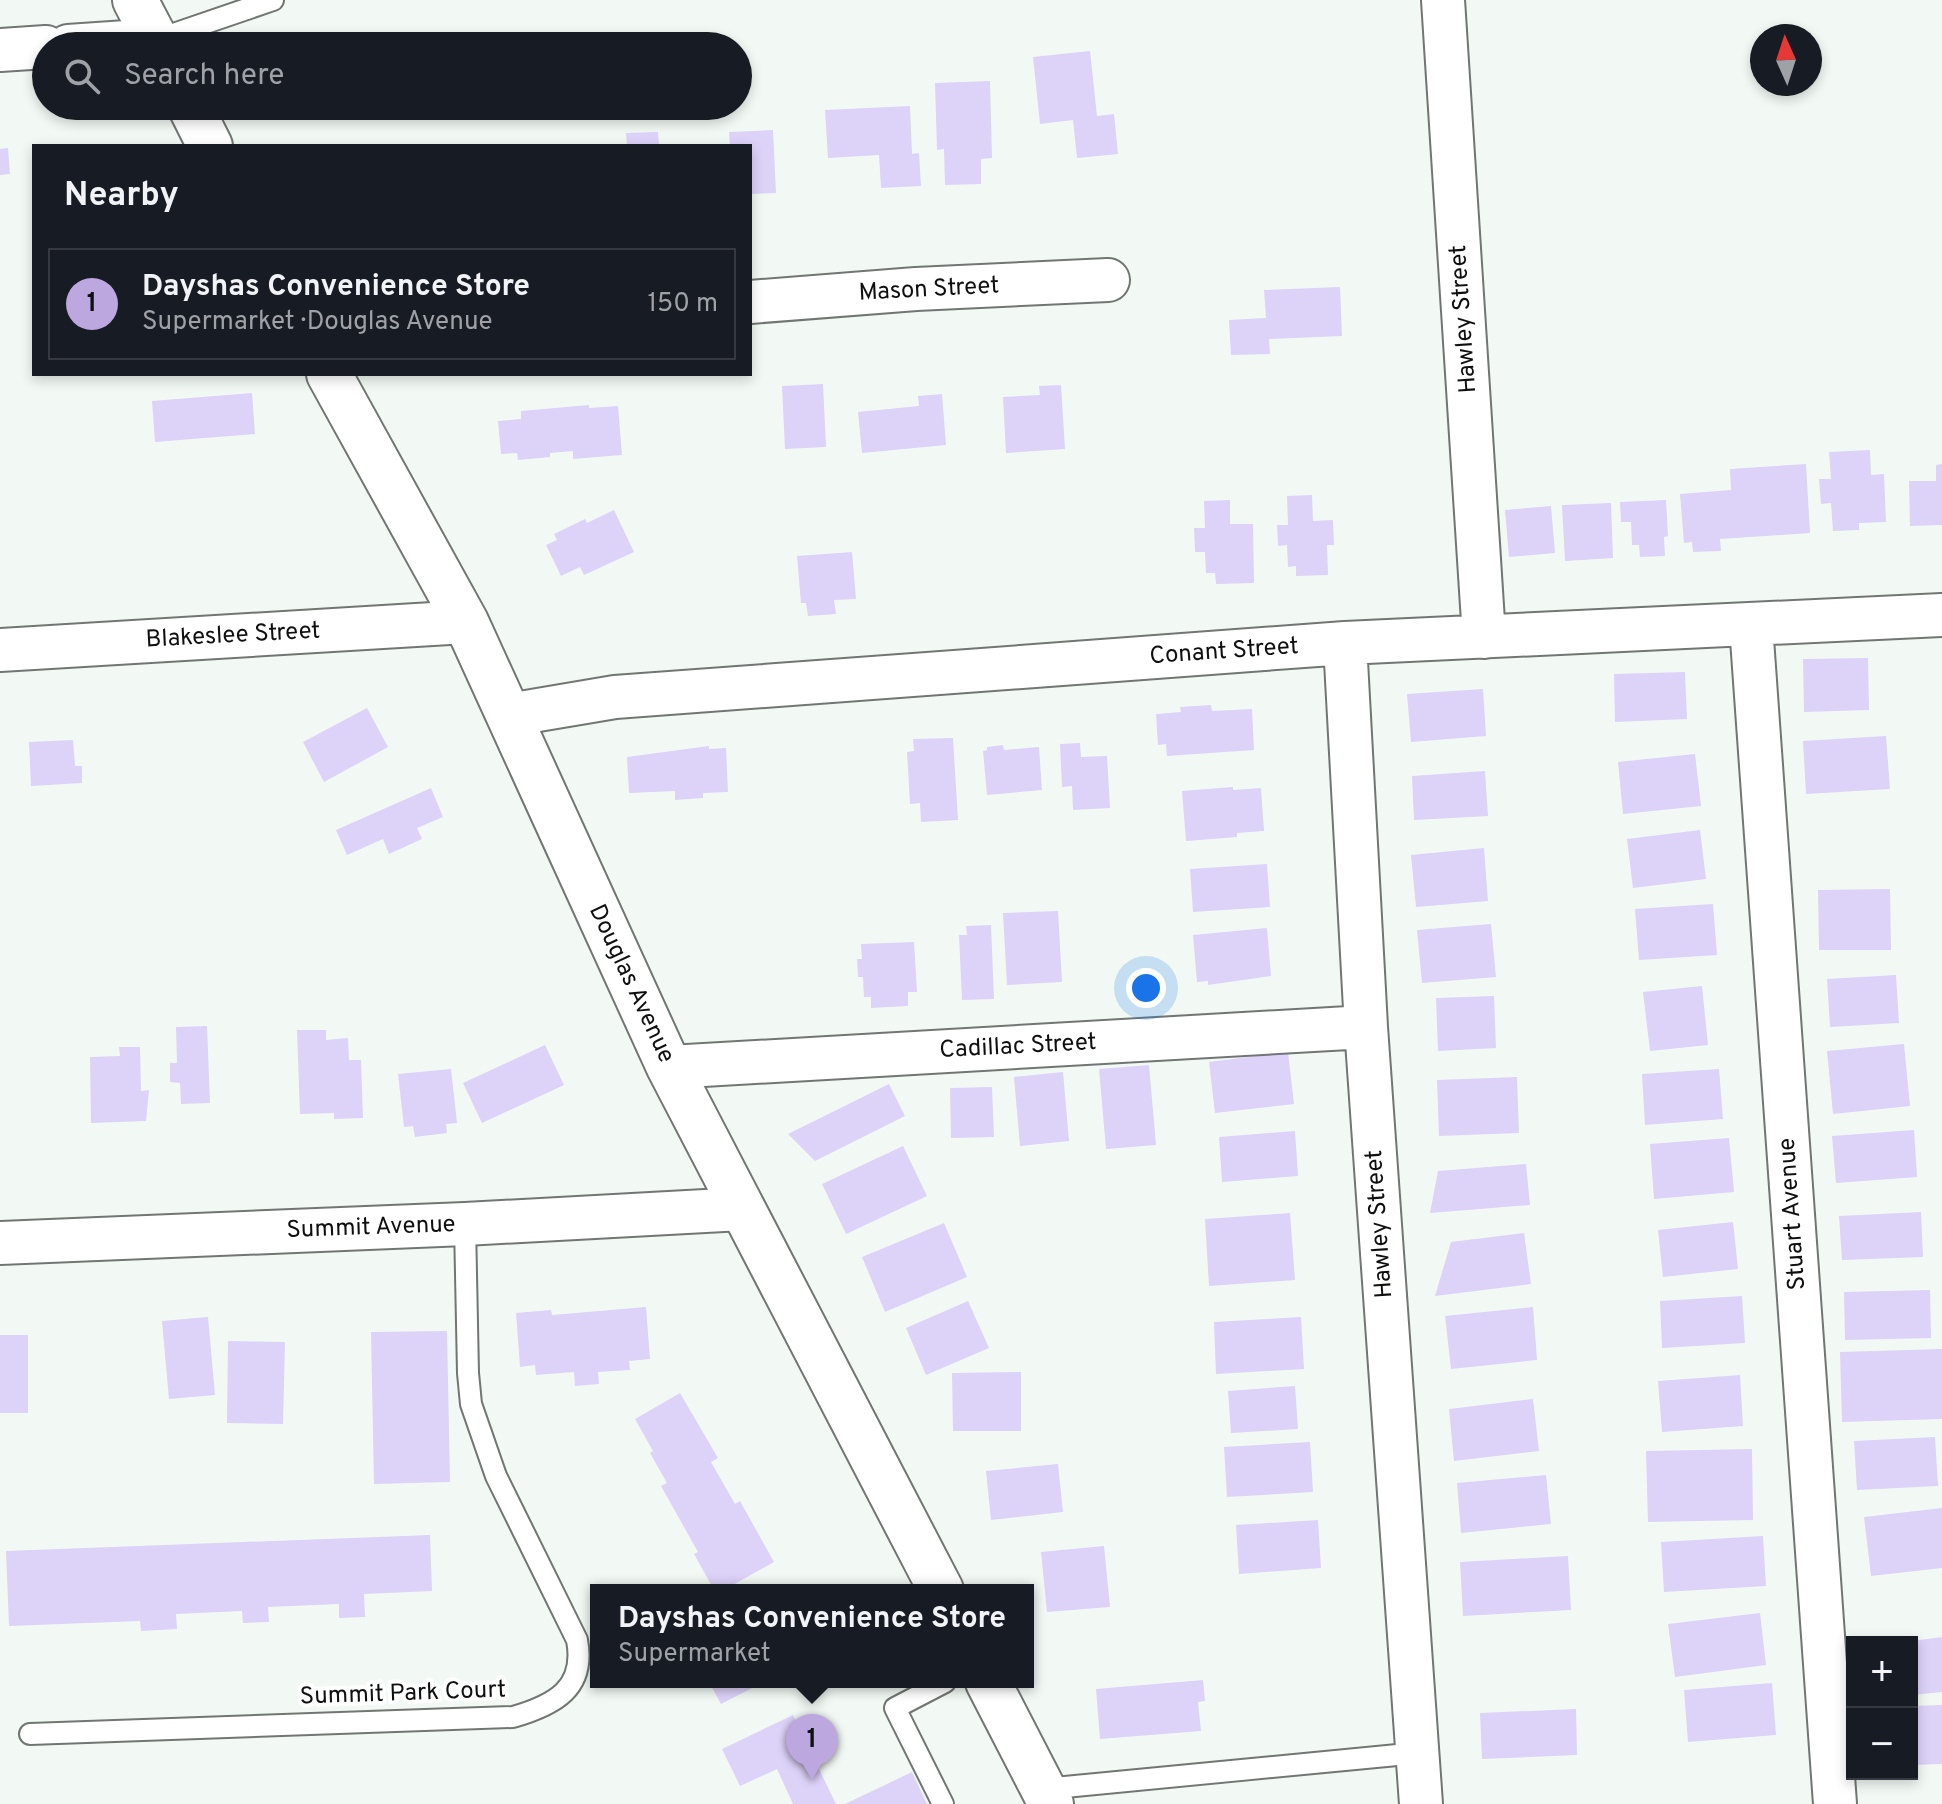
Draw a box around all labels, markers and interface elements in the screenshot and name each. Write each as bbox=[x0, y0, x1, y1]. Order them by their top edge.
north arrow bbox=[1750, 24, 1822, 96]
search box bbox=[32, 32, 752, 120]
icon: search bbox=[60, 54, 104, 98]
text: Search here bbox=[124, 58, 284, 95]
text: Nearby bbox=[64, 175, 179, 218]
street label: Hawley Street bbox=[1444, 244, 1484, 394]
text: Dayshas Convenience Store bbox=[142, 269, 530, 306]
street label: Mason Street bbox=[858, 271, 1000, 309]
text: 1 bbox=[87, 288, 97, 321]
text: 150 m bbox=[647, 288, 718, 321]
text: Supermarket · Douglas Avenue bbox=[142, 306, 492, 339]
street label: Blakeslee Street bbox=[145, 616, 321, 656]
street label: Conant Street bbox=[1148, 632, 1300, 672]
street label: Douglas Avenue bbox=[581, 900, 681, 1068]
your location bbox=[1126, 968, 1166, 1008]
street label: Cadillac Street bbox=[939, 1028, 1097, 1066]
street label: Stuart Avenue bbox=[1773, 1137, 1813, 1291]
street label: Hawley Street bbox=[1360, 1149, 1400, 1299]
street label: Summit Avenue bbox=[286, 1210, 456, 1246]
popup bbox=[590, 1584, 1034, 1688]
text: Dayshas Convenience Store bbox=[618, 1601, 1006, 1638]
map controls bbox=[1846, 1636, 1918, 1780]
button: + bbox=[1846, 1636, 1918, 1708]
text: Supermarket bbox=[618, 1638, 770, 1671]
street label: Summit Park Court bbox=[299, 1675, 507, 1713]
button: − bbox=[1846, 1708, 1918, 1780]
pin: 1 bbox=[786, 1714, 838, 1780]

